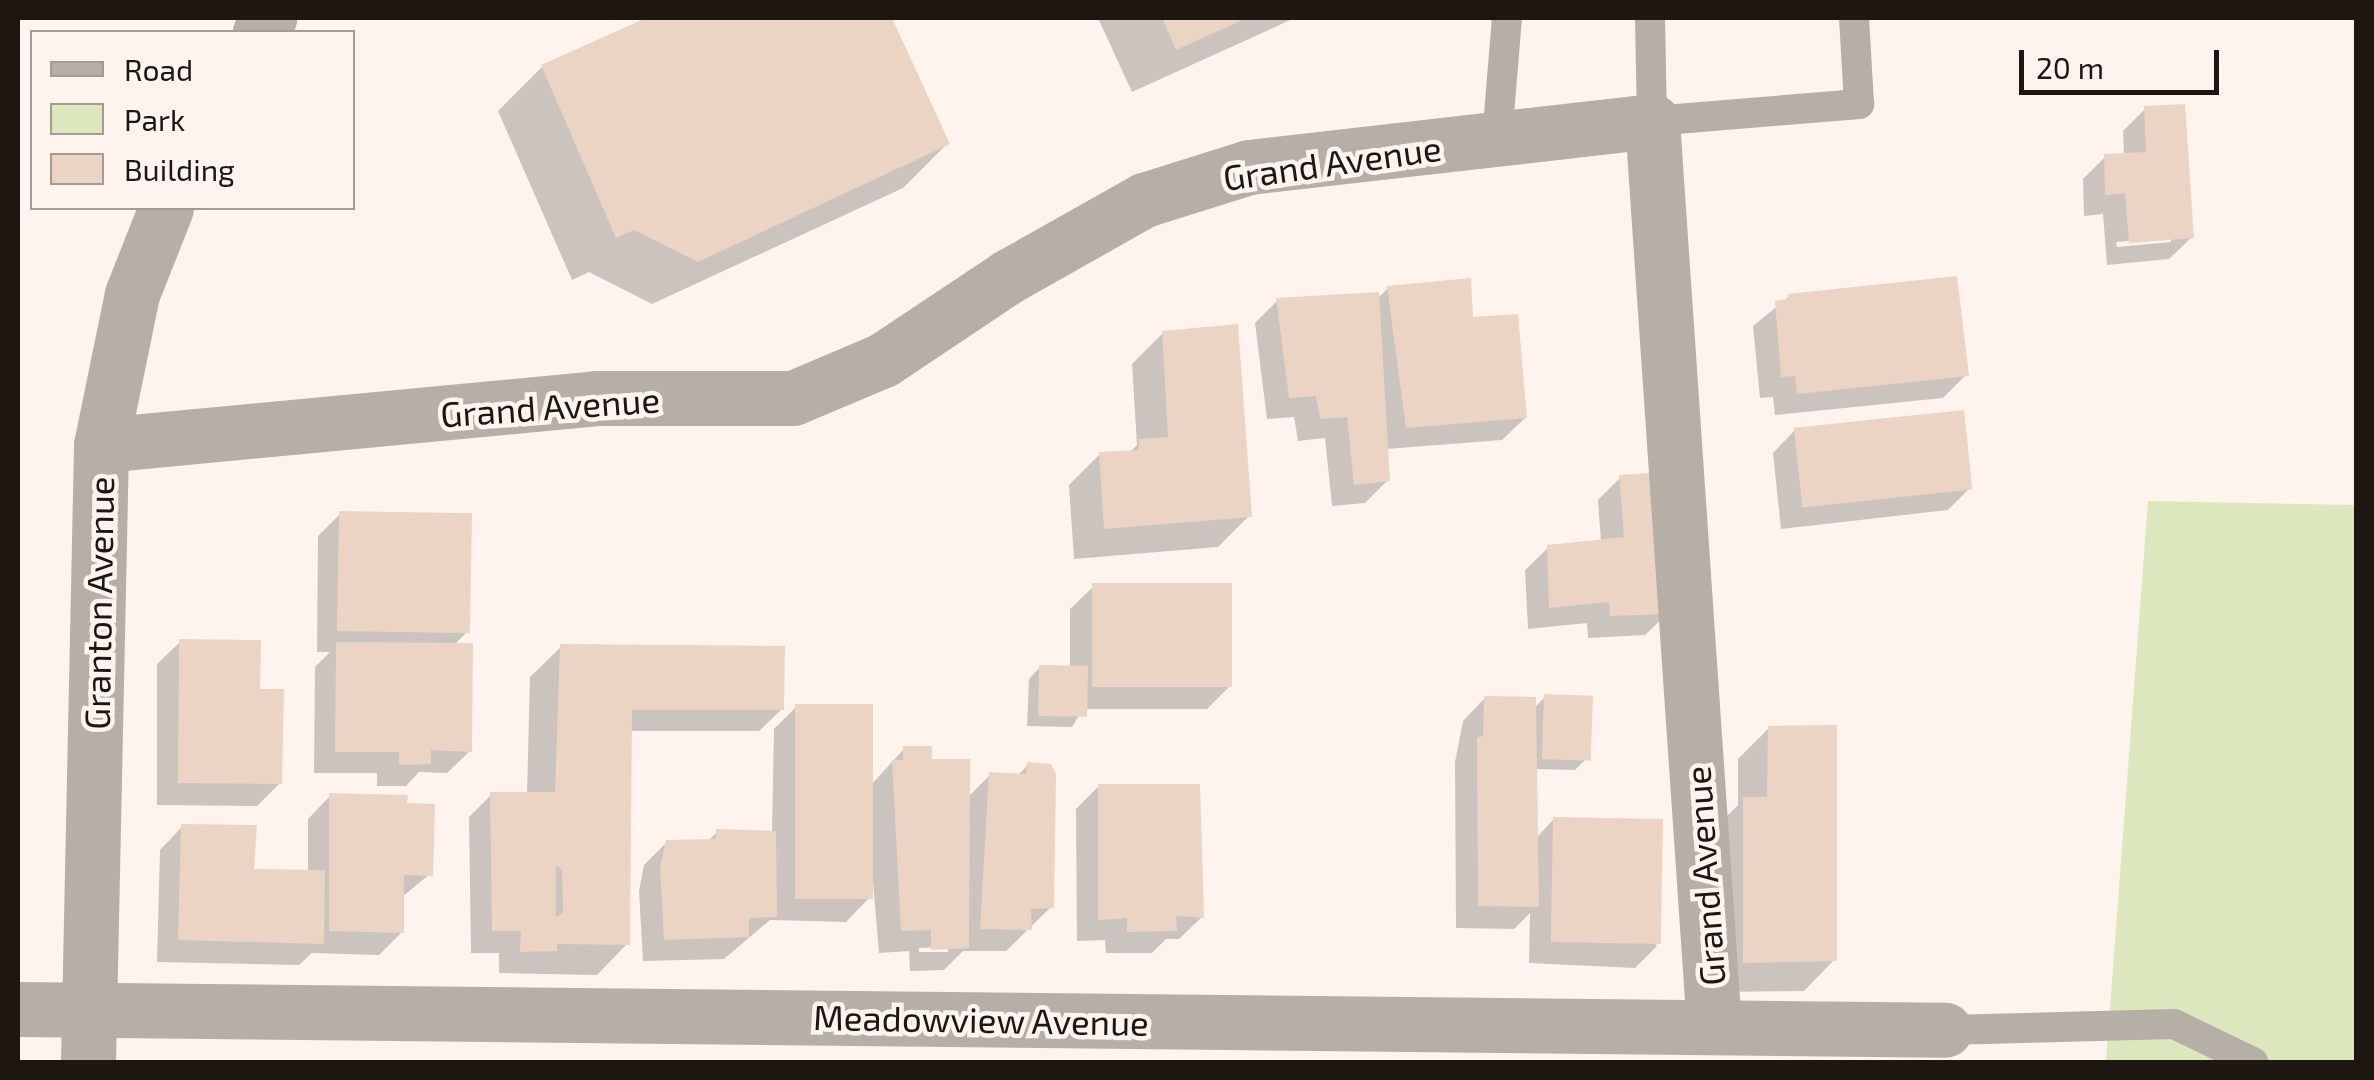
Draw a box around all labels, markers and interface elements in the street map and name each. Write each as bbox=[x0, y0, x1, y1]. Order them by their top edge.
legend bbox=[30, 30, 355, 210]
scale bar bbox=[2024, 30, 2224, 92]
text: 20 m bbox=[2036, 49, 2104, 85]
text: Road bbox=[124, 51, 193, 87]
text: Park bbox=[124, 101, 185, 137]
street label: Grand Avenue bbox=[1220, 126, 1444, 198]
text: Building bbox=[124, 151, 235, 187]
street label: Grand Avenue bbox=[438, 377, 662, 435]
street label: Granton Avenue bbox=[75, 476, 121, 730]
street label: Grand Avenue bbox=[1675, 764, 1733, 988]
street label: Meadowview Avenue bbox=[812, 995, 1150, 1043]

